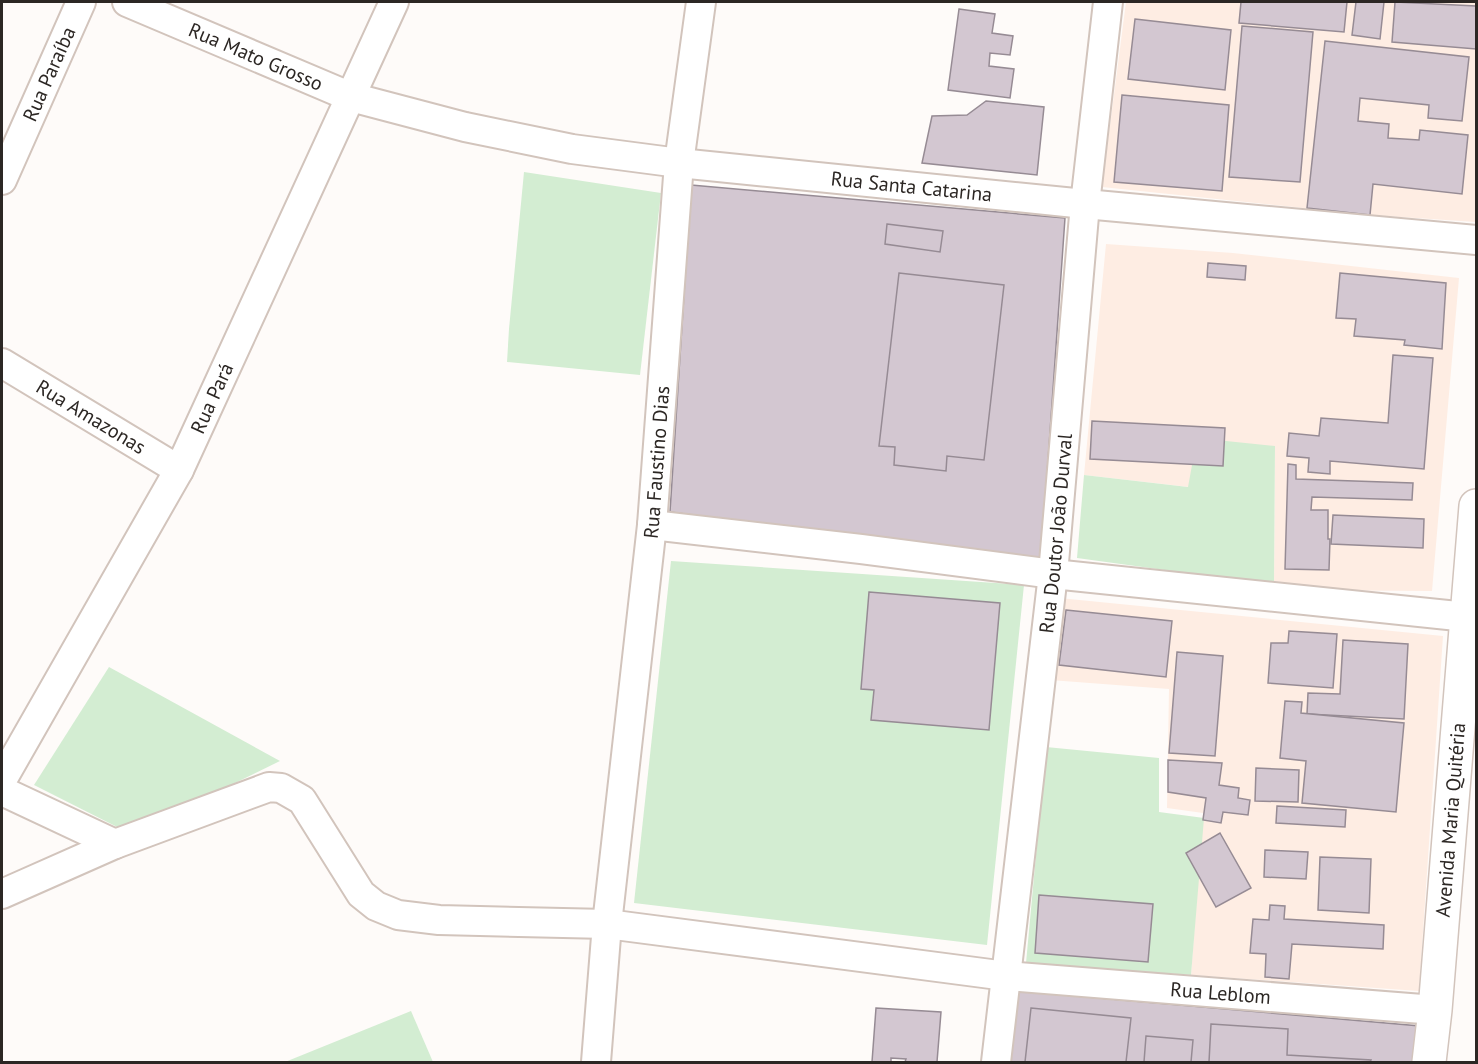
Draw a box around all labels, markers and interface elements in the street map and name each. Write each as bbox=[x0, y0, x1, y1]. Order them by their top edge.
street label: Rua Mato Grosso bbox=[185, 17, 327, 97]
street label: Rua Paraíba bbox=[17, 23, 81, 125]
street label: Rua Santa Catarina bbox=[830, 165, 993, 208]
street label: Rua Pará bbox=[185, 359, 239, 438]
street label: Rua Amazonas bbox=[31, 374, 151, 460]
street label: Rua Faustino Dias bbox=[638, 385, 675, 540]
street label: Rua Doutor João Durval bbox=[1033, 432, 1078, 635]
street label: Avenida Maria Quitéria bbox=[1430, 722, 1471, 918]
street label: Rua Leblom bbox=[1169, 976, 1272, 1010]

